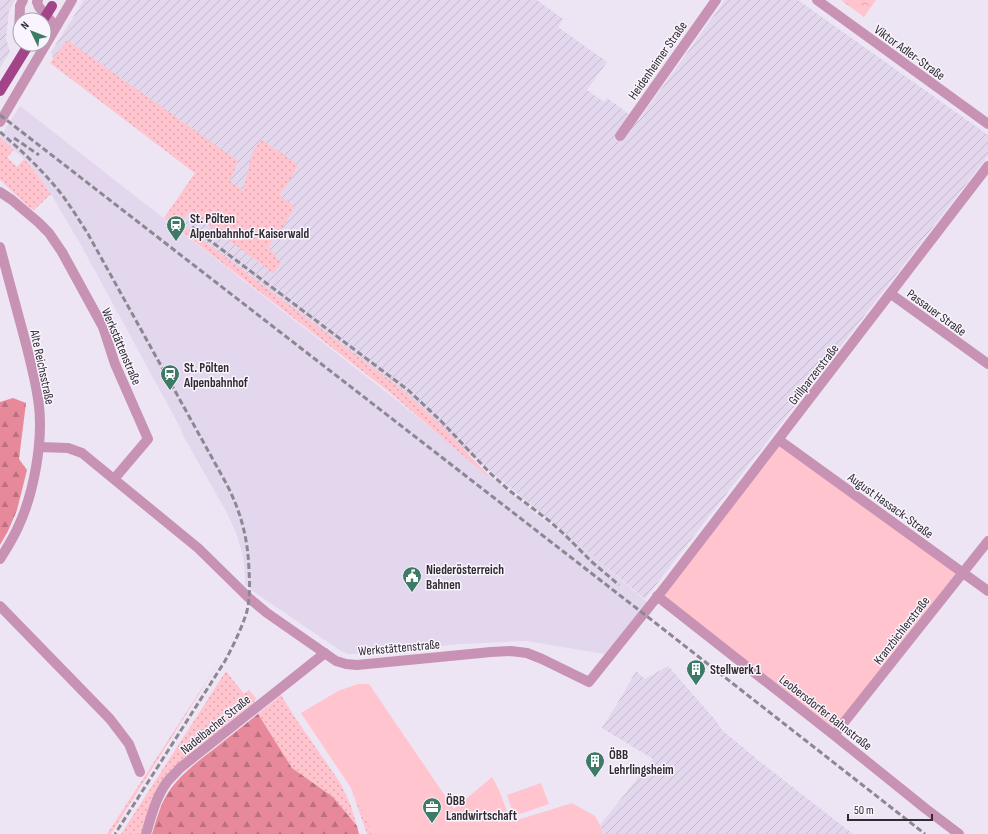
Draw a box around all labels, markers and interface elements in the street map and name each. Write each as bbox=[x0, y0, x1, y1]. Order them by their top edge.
north arrow bbox=[12, 12, 52, 52]
street label: Heidenheimer Straße bbox=[625, 18, 691, 103]
text: N bbox=[18, 19, 32, 32]
street label: Viktor Adler-Straße bbox=[871, 22, 948, 84]
place label: St. Pölten Alpenbahnhof-Kaiserwald bbox=[189, 211, 310, 242]
station icon: St. Pölten Alpenbahnhof-Kaiserwald bbox=[165, 214, 187, 242]
street label: Passauer Straße bbox=[904, 286, 969, 340]
street label: Werkstättenstraße bbox=[98, 306, 144, 387]
street label: Alte Reichsstraße bbox=[26, 327, 58, 406]
street label: Grillparzerstraße bbox=[785, 341, 842, 408]
place label: St. Pölten Alpenbahnhof bbox=[183, 360, 249, 391]
station icon: St. Pölten Alpenbahnhof bbox=[159, 363, 181, 391]
street label: August Hassack-Straße bbox=[844, 469, 936, 542]
place label: Niederösterreich Bahnen bbox=[426, 562, 504, 593]
public building icon: Niederösterreich Bahnen bbox=[401, 565, 423, 593]
street label: Kranzbichlerstraße bbox=[870, 593, 933, 668]
street label: Werkstättenstraße bbox=[358, 636, 441, 660]
building icon: Stellwerk 1 bbox=[685, 658, 707, 686]
place label: Stellwerk 1 bbox=[710, 662, 761, 678]
street label: Leobersdorfer Bahnstraße bbox=[776, 672, 875, 754]
street label: Nadelbacher Straße bbox=[177, 692, 254, 758]
place label: ÖBB Lehrlingsheim bbox=[609, 747, 674, 778]
building icon: ÖBB Lehrlingsheim bbox=[584, 750, 606, 778]
place label: ÖBB Landwirtschaft bbox=[446, 793, 518, 824]
office icon: ÖBB Landwirtschaft bbox=[421, 796, 443, 824]
scale bar bbox=[848, 796, 932, 822]
text: 50 m bbox=[854, 803, 874, 818]

